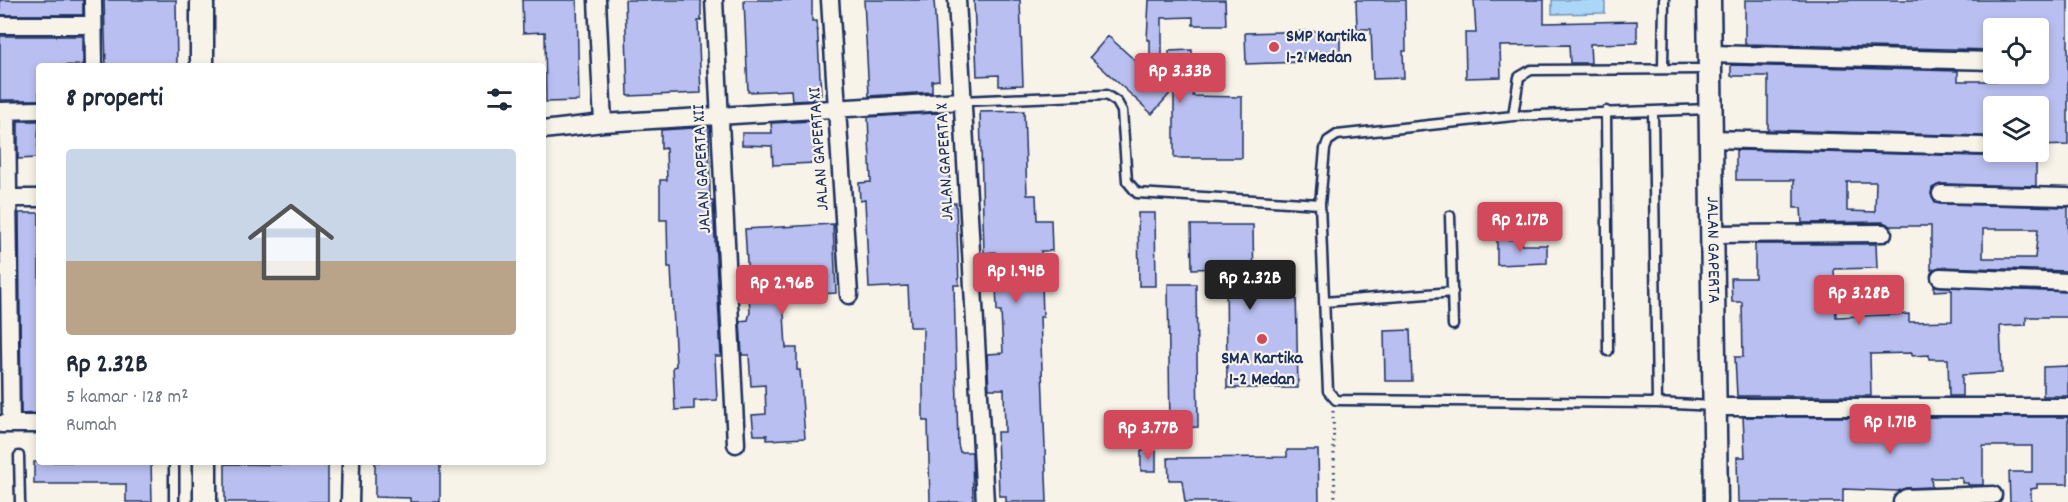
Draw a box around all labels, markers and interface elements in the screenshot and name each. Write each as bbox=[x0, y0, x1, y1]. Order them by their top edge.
map controls bbox=[1983, 18, 2049, 162]
button: locate bbox=[1983, 18, 2049, 84]
place label: SMP Kartika 1-2 Medan bbox=[1286, 25, 1367, 71]
marker: SMP Kartika 1-2 Medan bbox=[1267, 40, 1281, 54]
pin: Rp 3.33B bbox=[1118, 53, 1242, 104]
text: Rp 3.33B bbox=[1149, 58, 1211, 86]
text: 8 properti bbox=[66, 81, 163, 118]
icon: filters bbox=[483, 83, 516, 116]
street label: JALAN GAPERTA XI bbox=[803, 86, 837, 212]
button: layers bbox=[1983, 96, 2049, 162]
street label: JALAN GAPERTA X bbox=[930, 102, 962, 222]
street label: JALAN GAPERTA XII bbox=[687, 103, 719, 234]
icon: home bbox=[237, 188, 345, 296]
street label: JALAN GAPERTA bbox=[1699, 196, 1726, 304]
pin: Rp 2.17B bbox=[1458, 202, 1582, 253]
text: Rp 2.17B bbox=[1491, 207, 1549, 235]
pin: Rp 1.94B bbox=[954, 253, 1078, 304]
text: Rp 1.94B bbox=[987, 258, 1045, 286]
pin: Rp 2.32B bbox=[1188, 260, 1312, 311]
pin: Rp 2.96B bbox=[720, 265, 844, 316]
text: Rp 2.32B bbox=[1219, 265, 1281, 293]
text: Rp 2.96B bbox=[750, 270, 814, 298]
pin: Rp 3.28B bbox=[1797, 275, 1921, 326]
text: Rp 3.28B bbox=[1828, 280, 1890, 308]
marker: SMA Kartika 1-2 Medan bbox=[1255, 332, 1269, 346]
text: Rp 2.32B bbox=[66, 347, 148, 384]
place label: SMA Kartika 1-2 Medan bbox=[1221, 347, 1303, 393]
text: 5 kamar · 128 m² bbox=[66, 384, 188, 412]
pin: Rp 1.71B bbox=[1828, 404, 1952, 455]
text: Rp 1.71B bbox=[1864, 409, 1916, 437]
pin: Rp 3.77B bbox=[1086, 410, 1210, 461]
text: Rumah bbox=[66, 412, 117, 440]
text: Rp 3.77B bbox=[1118, 415, 1178, 443]

